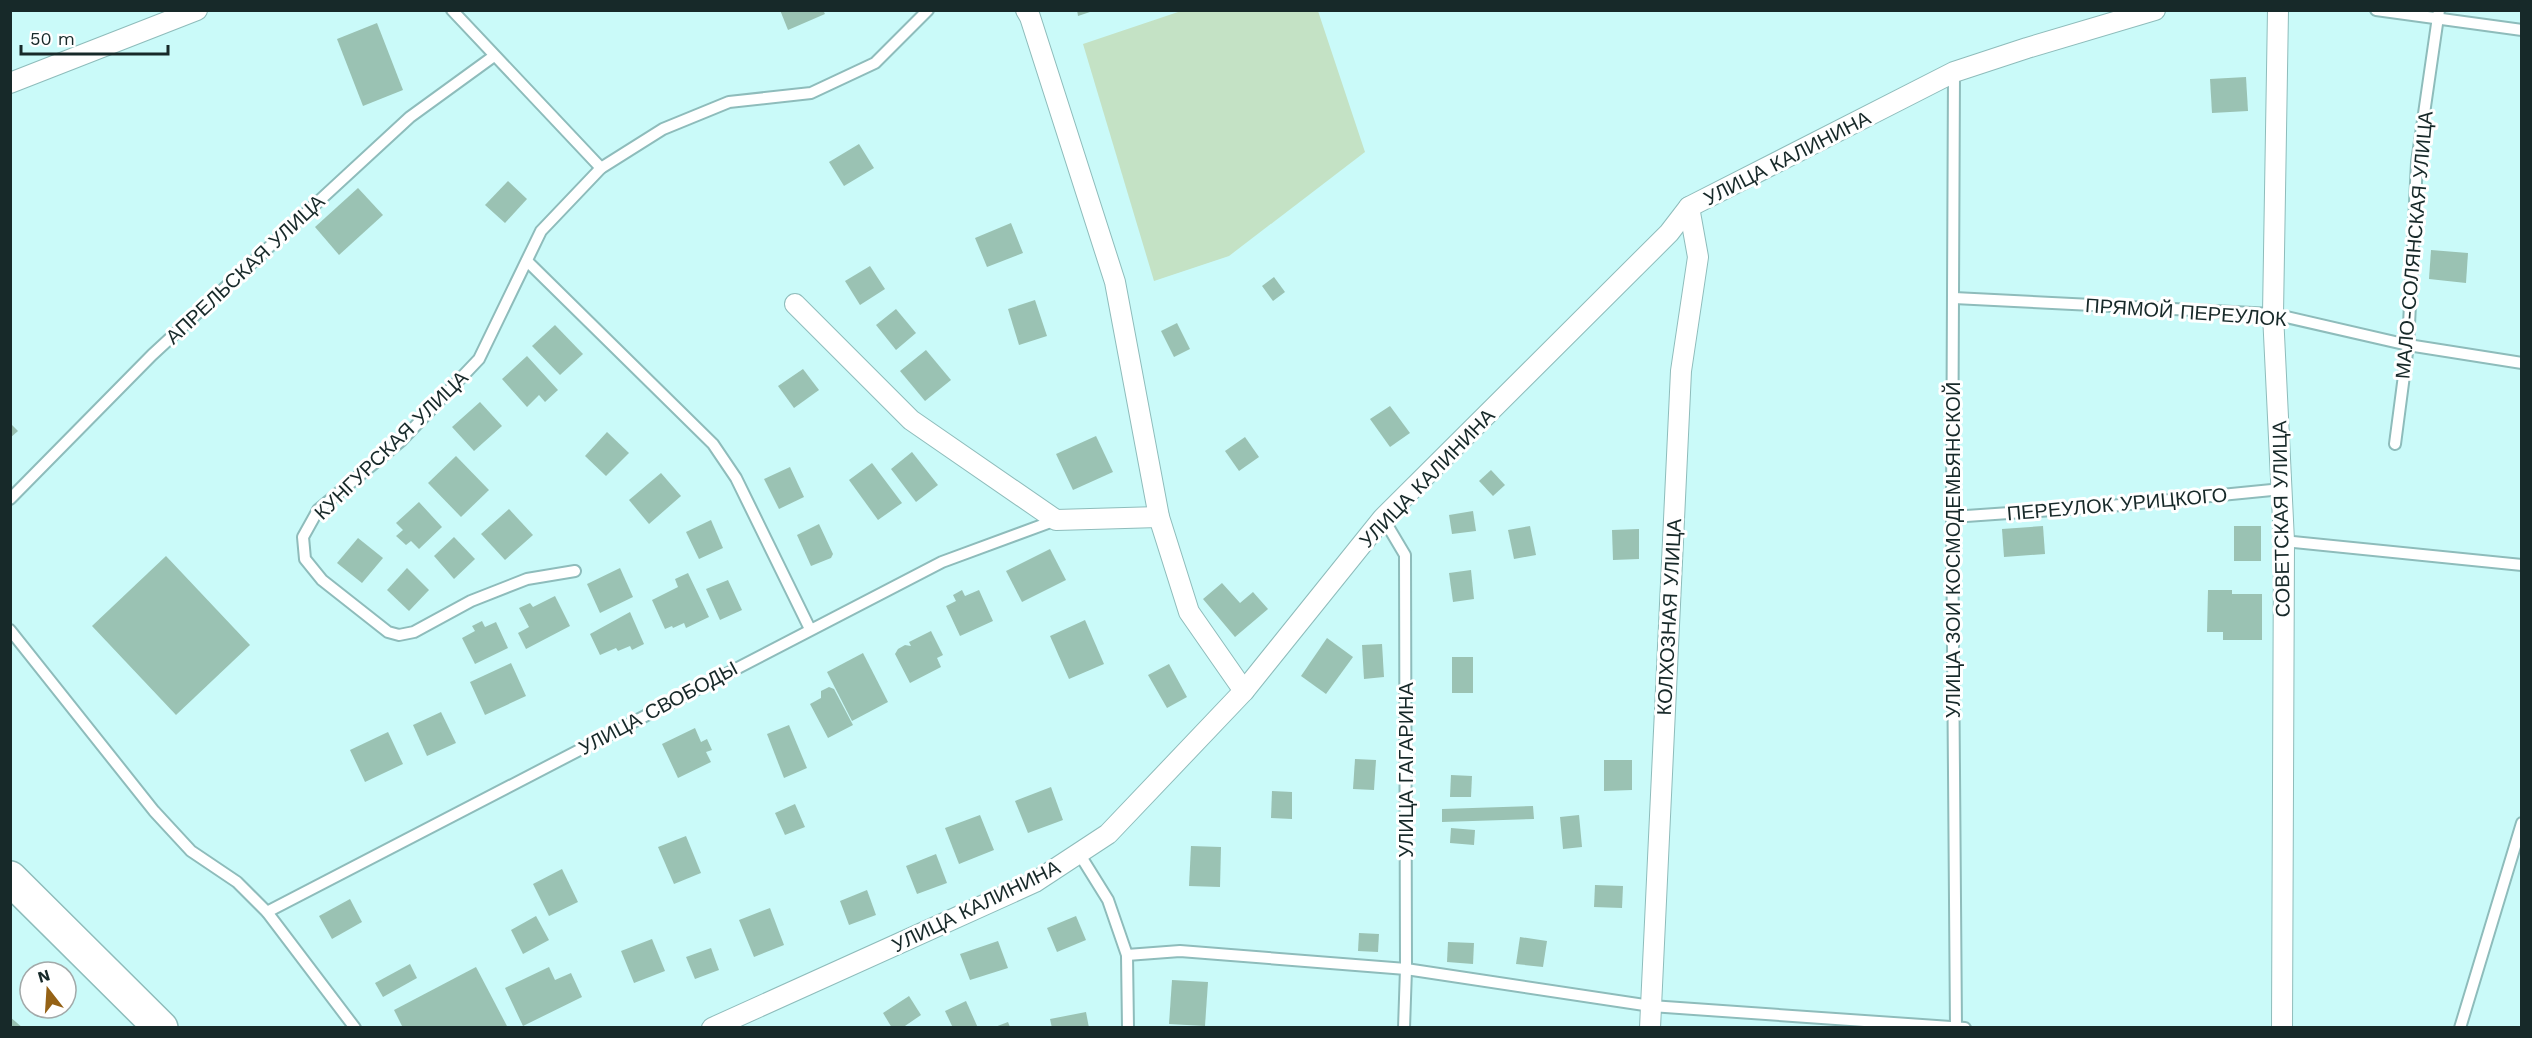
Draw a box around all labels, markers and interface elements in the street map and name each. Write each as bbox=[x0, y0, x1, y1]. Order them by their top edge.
scale bar bbox=[21, 18, 168, 56]
text: 50 m bbox=[30, 28, 75, 49]
street label: УЛИЦА КАЛИНИНА bbox=[1700, 105, 1875, 210]
street label: МАЛО-СОЛЯНСКАЯ УЛИЦА bbox=[2390, 109, 2438, 380]
street label: АПРЕЛЬСКАЯ УЛИЦА bbox=[161, 189, 330, 349]
street label: ПРЯМОЙ ПЕРЕУЛОК bbox=[2084, 293, 2288, 331]
street label: КУНГУРСКАЯ УЛИЦА bbox=[309, 365, 473, 525]
street label: УЛИЦА ЗОИ КОСМОДЕМЬЯНСКОЙ bbox=[1941, 382, 1965, 718]
street label: УЛИЦА КАЛИНИНА bbox=[1354, 403, 1500, 553]
street label: СОВЕТСКАЯ УЛИЦА bbox=[2267, 420, 2295, 618]
street label: ПЕРЕУЛОК УРИЦКОГО bbox=[2006, 482, 2228, 526]
street label: КОЛХОЗНАЯ УЛИЦА bbox=[1652, 517, 1686, 716]
street label: УЛИЦА СВОБОДЫ bbox=[574, 656, 742, 760]
street label: УЛИЦА ГАГАРИНА bbox=[1394, 682, 1418, 858]
street label: УЛИЦА КАЛИНИНА bbox=[888, 855, 1065, 957]
north arrow bbox=[18, 960, 78, 1020]
text: N bbox=[35, 965, 52, 987]

